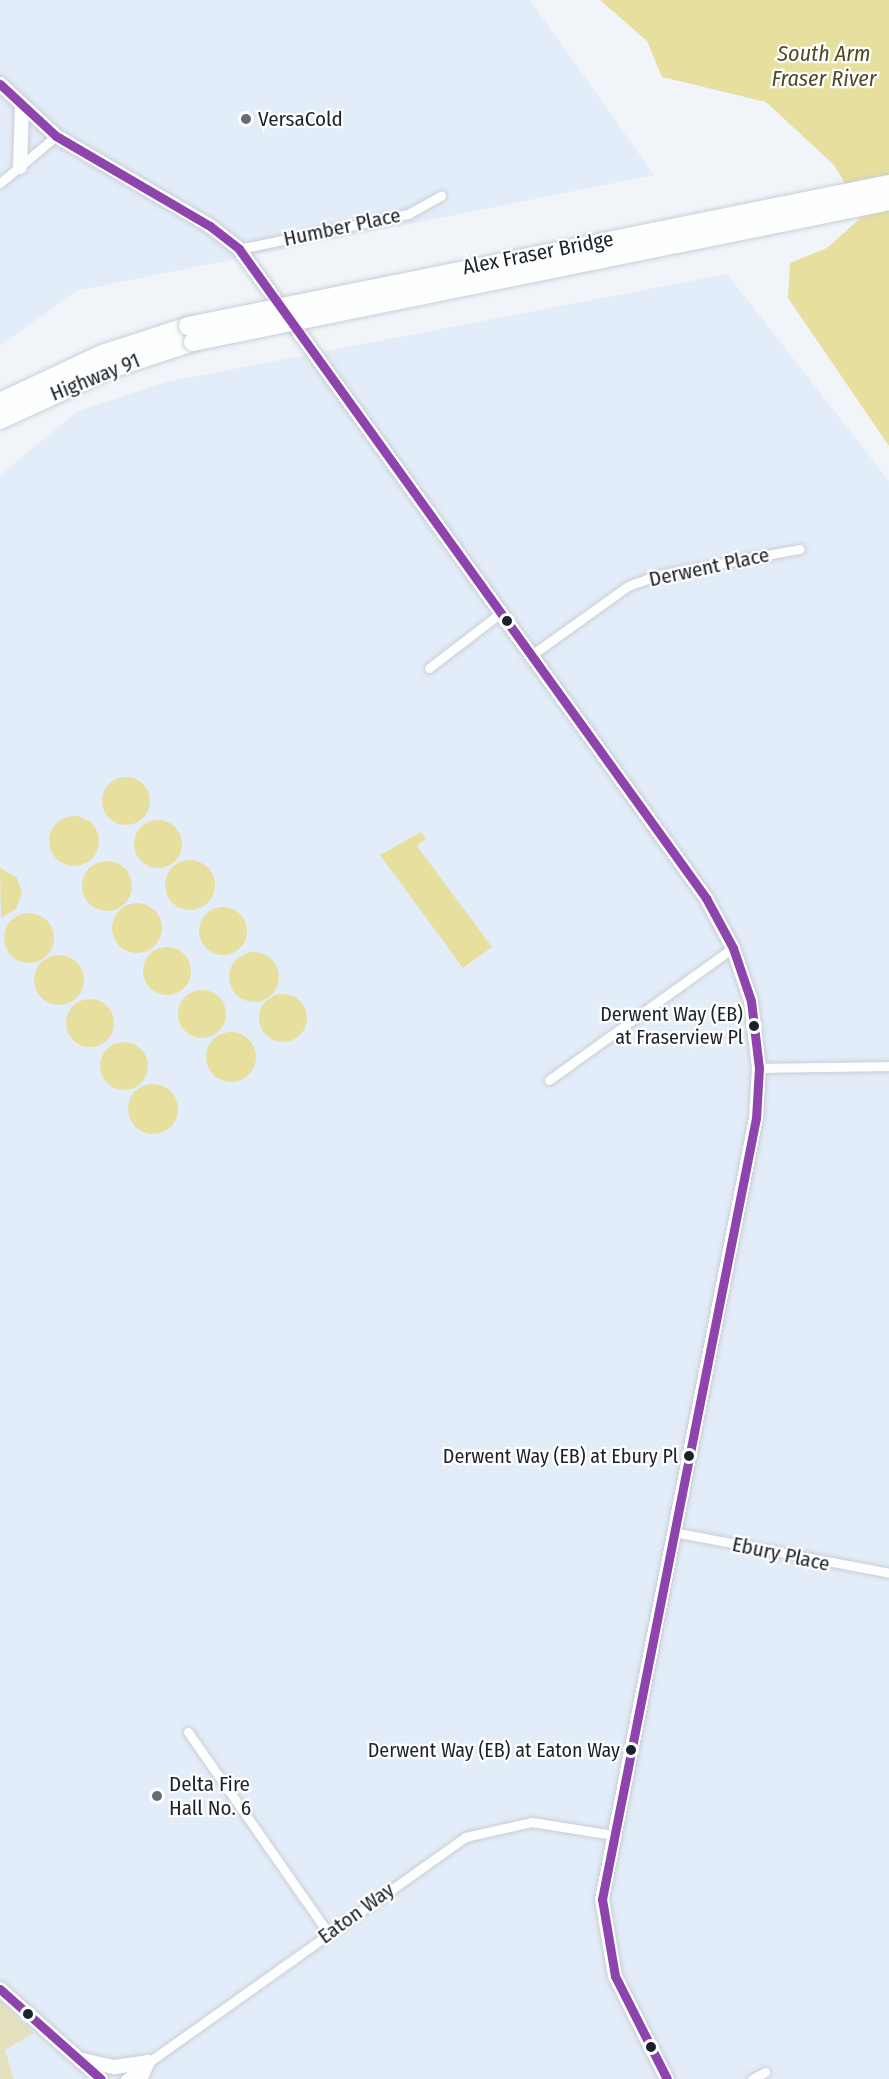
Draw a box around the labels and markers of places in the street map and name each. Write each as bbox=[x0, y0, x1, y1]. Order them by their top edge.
place label: VersaCold bbox=[258, 106, 343, 132]
marker: VersaCold bbox=[239, 112, 253, 126]
unlabelled marker bbox=[501, 615, 513, 627]
place label: Derwent Way (EB) at Fraserview Pl bbox=[600, 1002, 743, 1049]
marker: Derwent Way (EB) at Fraserview Pl bbox=[748, 1020, 760, 1032]
place label: Derwent Way (EB) at Ebury Pl bbox=[443, 1444, 678, 1468]
marker: Derwent Way (EB) at Ebury Pl bbox=[683, 1450, 695, 1462]
place label: Derwent Way (EB) at Eaton Way bbox=[368, 1738, 620, 1762]
marker: Derwent Way (EB) at Eaton Way bbox=[625, 1744, 637, 1756]
place label: Delta Fire Hall No. 6 bbox=[169, 1771, 251, 1821]
marker: Delta Fire Hall No. 6 bbox=[150, 1789, 164, 1803]
unlabelled marker bbox=[22, 2008, 34, 2020]
unlabelled marker bbox=[645, 2041, 657, 2053]

